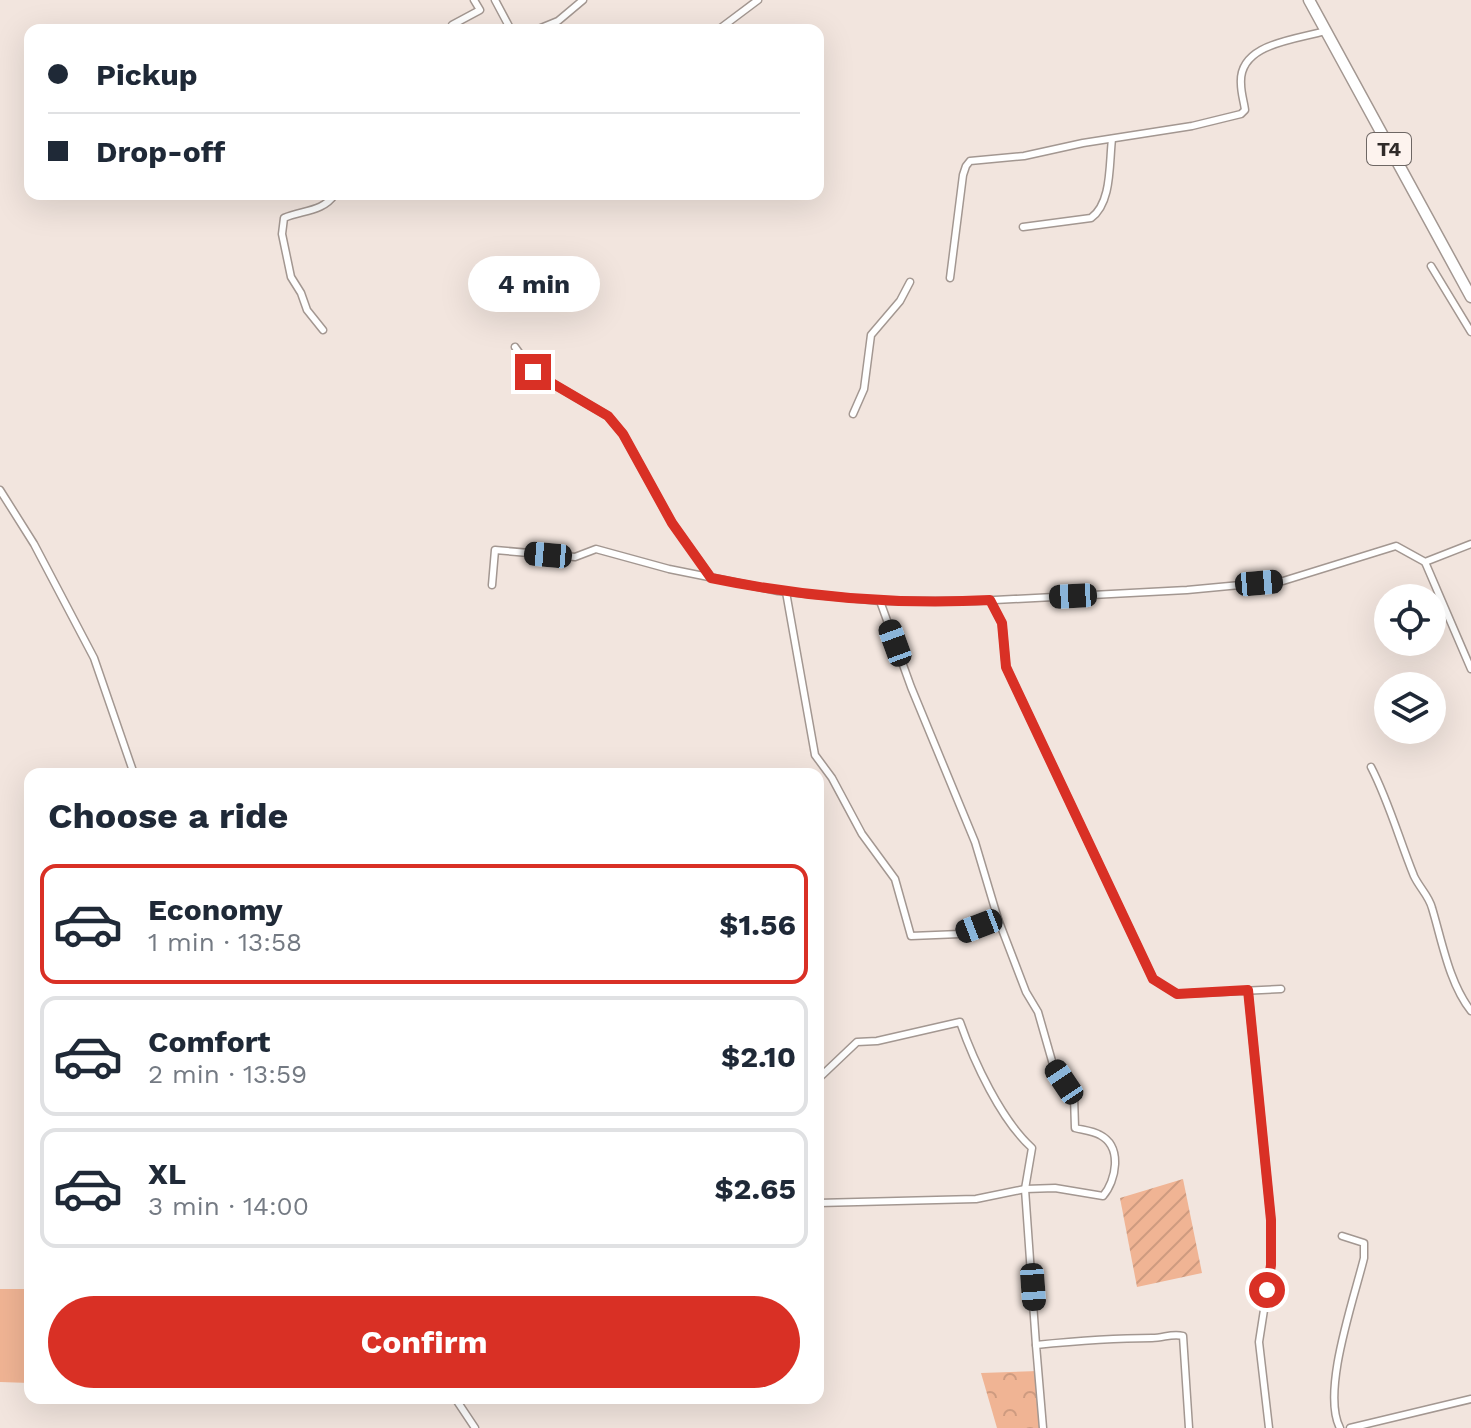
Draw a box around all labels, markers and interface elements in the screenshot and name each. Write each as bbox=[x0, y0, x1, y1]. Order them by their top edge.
text: Pickup bbox=[96, 57, 198, 92]
road number: T4 bbox=[1367, 133, 1411, 165]
text: Drop-off bbox=[96, 134, 225, 169]
callout: 4 min bbox=[467, 256, 599, 312]
text: 4 min bbox=[498, 269, 570, 299]
route end bbox=[515, 354, 551, 390]
car bbox=[523, 541, 573, 569]
car bbox=[1234, 569, 1284, 597]
car bbox=[1048, 583, 1098, 609]
map controls bbox=[1374, 584, 1446, 744]
button: locate bbox=[1374, 584, 1446, 656]
car bbox=[876, 616, 914, 670]
button: layers bbox=[1374, 672, 1446, 744]
text: Choose a ride bbox=[48, 795, 288, 837]
icon: car bbox=[52, 888, 124, 960]
text: Economy bbox=[148, 892, 283, 927]
car bbox=[952, 906, 1006, 946]
text: $1.56 bbox=[719, 907, 796, 942]
text: 1 min · 13:58 bbox=[148, 927, 302, 957]
icon: car bbox=[52, 1020, 124, 1092]
text: Comfort bbox=[148, 1024, 270, 1059]
text: $2.10 bbox=[721, 1039, 796, 1074]
car bbox=[1041, 1055, 1087, 1109]
text: 2 min · 13:59 bbox=[148, 1059, 307, 1089]
icon: car bbox=[52, 1152, 124, 1224]
text: XL bbox=[148, 1156, 186, 1191]
text: $2.65 bbox=[714, 1171, 796, 1206]
text: 3 min · 14:00 bbox=[148, 1191, 309, 1221]
car bbox=[1019, 1262, 1047, 1312]
route start bbox=[1249, 1272, 1285, 1308]
button: Confirm bbox=[48, 1296, 800, 1388]

